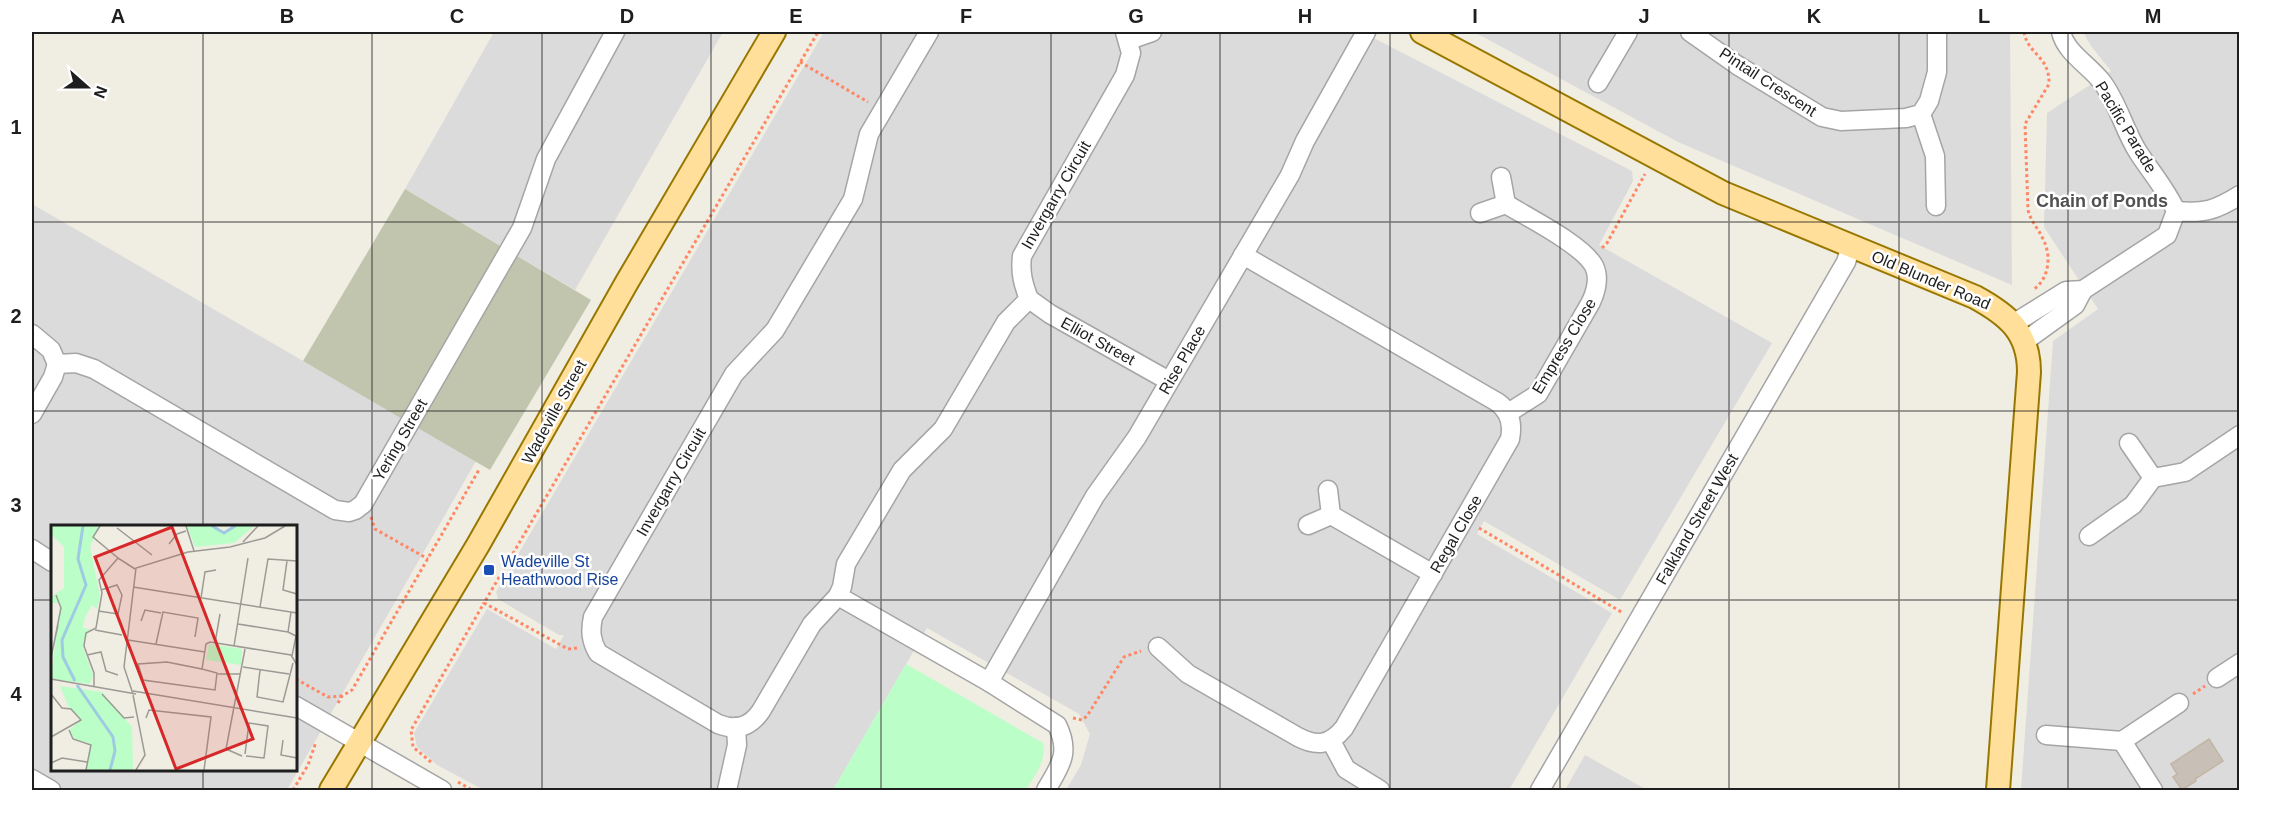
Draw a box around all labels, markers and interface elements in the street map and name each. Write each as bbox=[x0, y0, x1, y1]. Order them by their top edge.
text: A bbox=[111, 5, 125, 27]
text: B bbox=[280, 5, 294, 27]
text: C bbox=[450, 5, 464, 27]
text: D bbox=[620, 5, 634, 27]
text: E bbox=[789, 5, 803, 27]
text: F bbox=[960, 5, 972, 27]
text: G bbox=[1128, 5, 1144, 27]
text: H bbox=[1298, 5, 1312, 27]
text: I bbox=[1472, 5, 1478, 27]
text: J bbox=[1638, 5, 1650, 27]
text: K bbox=[1807, 5, 1822, 27]
text: L bbox=[1978, 5, 1990, 27]
text: M bbox=[2145, 5, 2161, 27]
street label: Pintail Crescent bbox=[1716, 44, 1820, 120]
north arrow bbox=[57, 57, 117, 117]
street label: Pacific Parade bbox=[2092, 78, 2160, 176]
text: N bbox=[91, 84, 111, 101]
text: 1 bbox=[10, 116, 22, 138]
street label: Invergarry Circuit bbox=[1018, 138, 1094, 252]
district label: Chain of Ponds bbox=[2036, 191, 2168, 211]
street label: Old Blunder Road bbox=[1869, 247, 1993, 313]
street label: Empress Close bbox=[1529, 295, 1599, 397]
text: 2 bbox=[10, 305, 22, 327]
street label: Elliot Street bbox=[1058, 314, 1138, 369]
street label: Rise Place bbox=[1156, 323, 1209, 397]
street label: Wadeville Street bbox=[518, 357, 590, 467]
street label: Yering Street bbox=[370, 395, 431, 484]
street label: Invergarry Circuit bbox=[633, 425, 709, 539]
street label: Falkland Street West bbox=[1653, 450, 1742, 587]
street label: Regal Close bbox=[1427, 492, 1485, 576]
text: 3 bbox=[10, 494, 22, 516]
inset map bbox=[51, 525, 297, 771]
place label: Wadeville St Heathwood Rise bbox=[501, 553, 619, 588]
marker: Wadeville St Heathwood Rise bbox=[482, 563, 496, 577]
text: 4 bbox=[10, 683, 22, 705]

